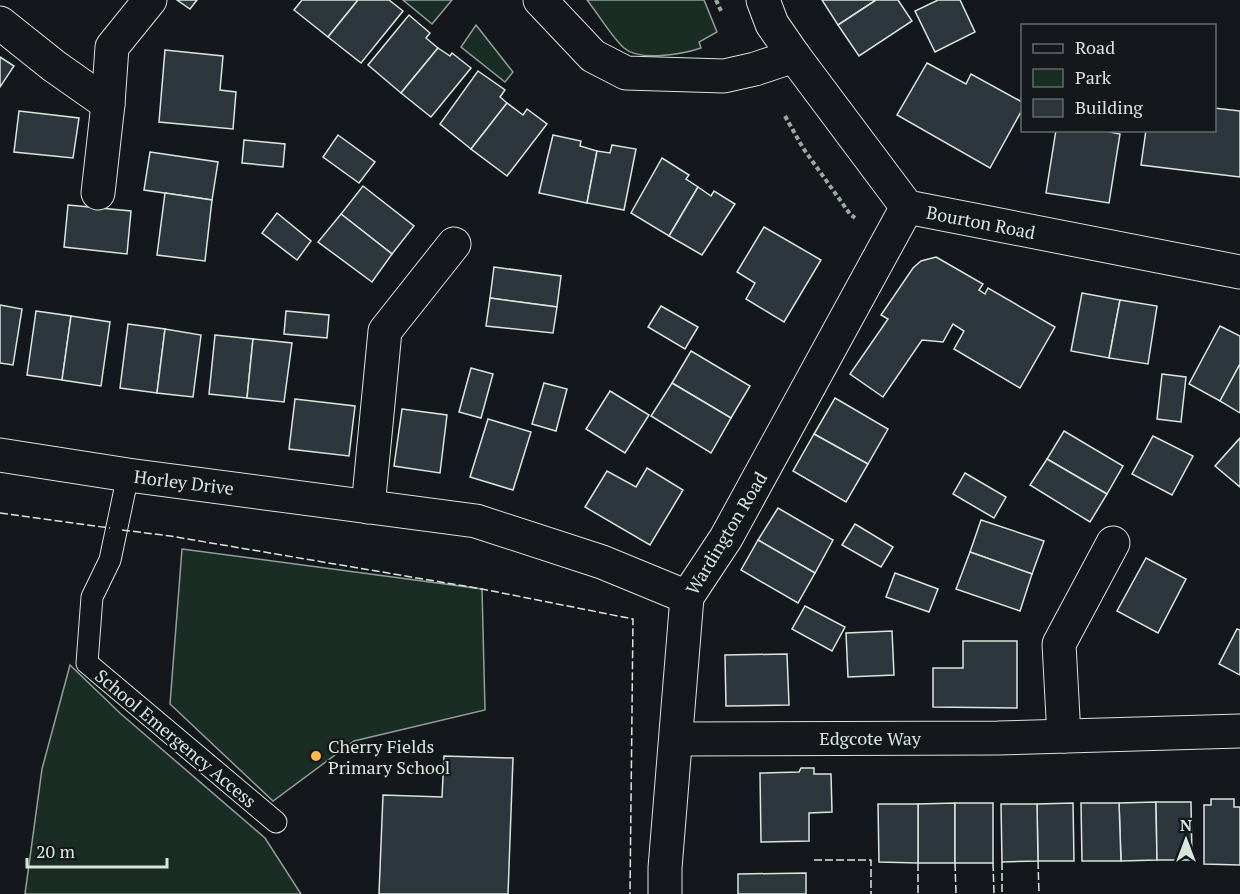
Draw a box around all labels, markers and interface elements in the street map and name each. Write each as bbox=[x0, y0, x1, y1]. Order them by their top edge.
legend bbox=[1021, 24, 1216, 132]
text: Road bbox=[1075, 35, 1115, 59]
text: Park bbox=[1075, 65, 1112, 89]
text: Building bbox=[1075, 95, 1143, 119]
street label: Bourton Road bbox=[925, 200, 1037, 244]
street label: Horley Drive bbox=[133, 464, 235, 500]
street label: Wardington Road bbox=[680, 467, 772, 599]
street label: School Emergency Access bbox=[90, 663, 262, 813]
street label: Edgcote Way bbox=[819, 726, 922, 750]
place label: Cherry Fields Primary School bbox=[328, 734, 450, 779]
marker: Cherry Fields Primary School bbox=[309, 749, 323, 763]
north arrow bbox=[1156, 810, 1216, 870]
text: N bbox=[1180, 814, 1192, 836]
scale bar bbox=[27, 831, 166, 869]
text: 20 m bbox=[36, 839, 76, 863]

